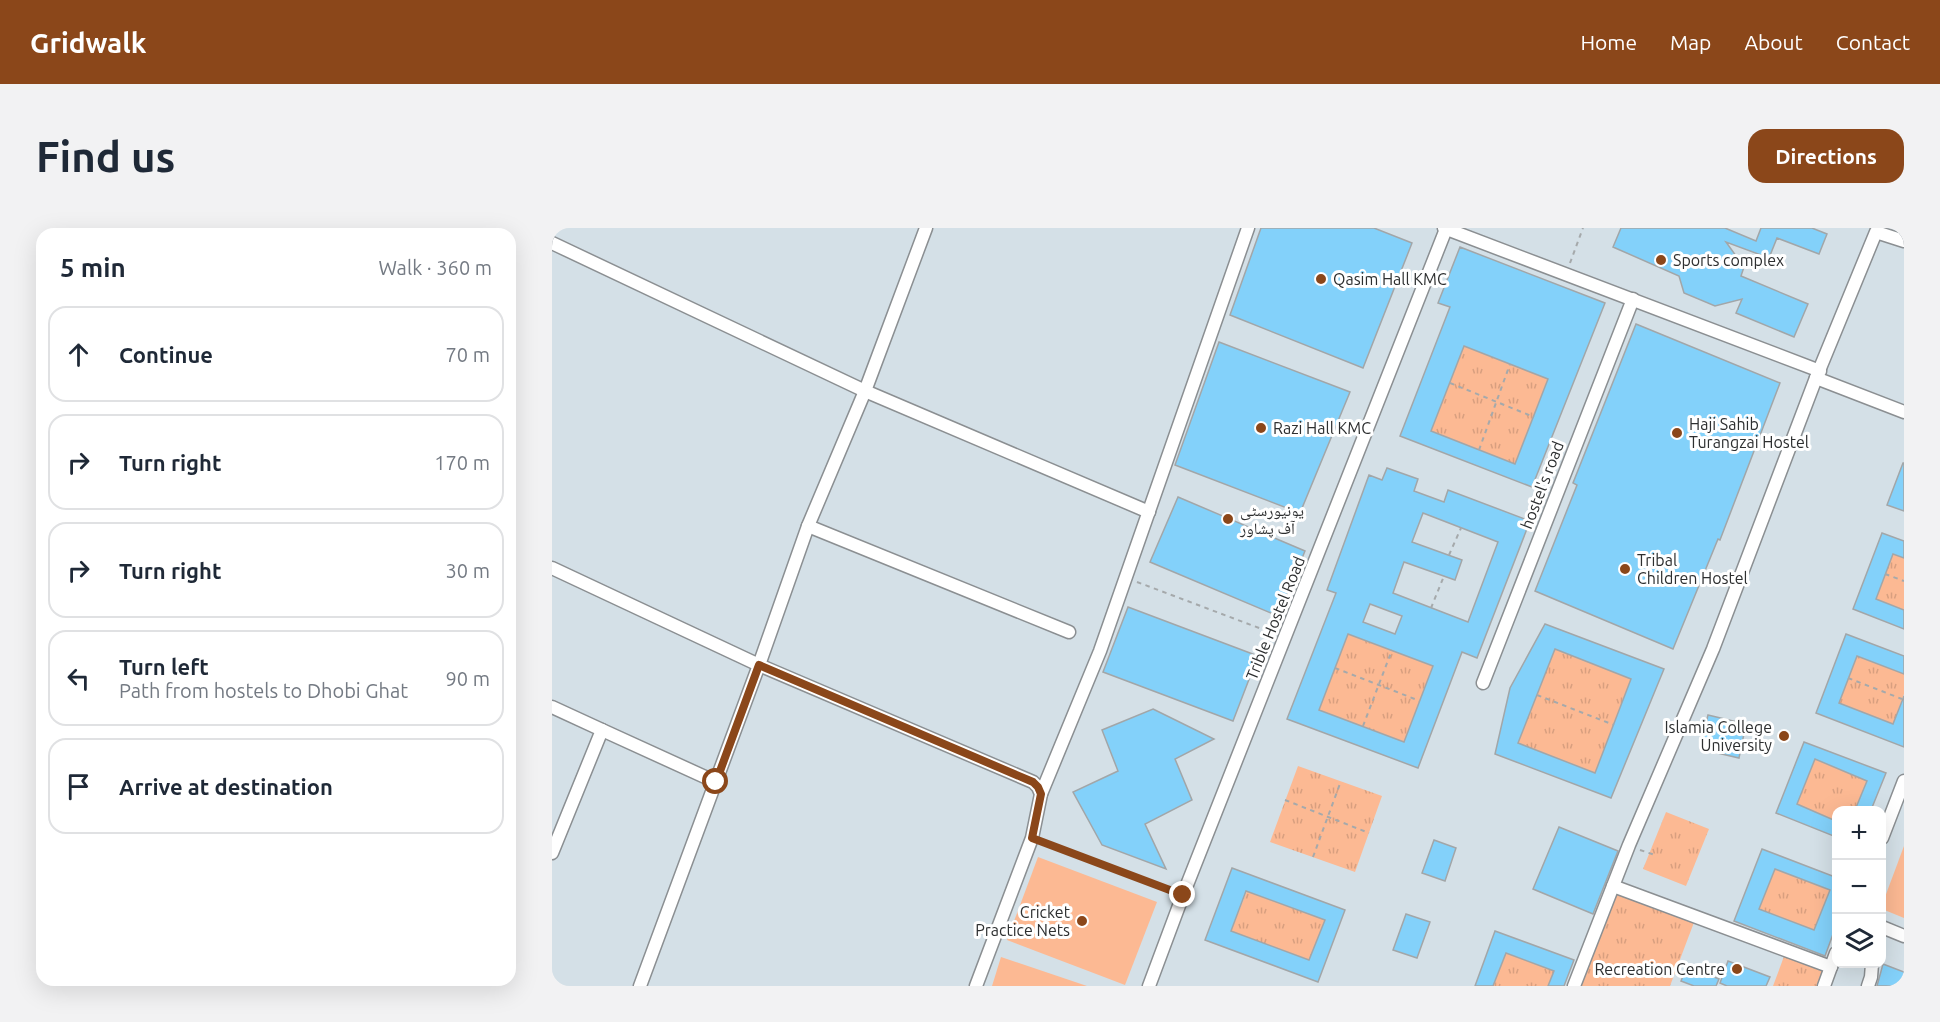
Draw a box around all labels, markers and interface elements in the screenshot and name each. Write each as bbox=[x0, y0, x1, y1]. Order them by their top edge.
text: Gridwalk bbox=[30, 27, 147, 58]
text: Home bbox=[1580, 30, 1637, 54]
text: Map bbox=[1670, 30, 1711, 54]
text: About bbox=[1744, 30, 1803, 54]
text: Contact bbox=[1836, 30, 1910, 54]
button: Directions bbox=[1748, 129, 1904, 183]
text: Find us bbox=[36, 133, 175, 180]
place label: Sports complex bbox=[1673, 251, 1784, 269]
text: 5 min bbox=[60, 253, 126, 282]
marker: Sports complex bbox=[1654, 253, 1668, 267]
text: Walk · 360 m bbox=[379, 256, 492, 279]
place label: Qasim Hall KMC bbox=[1333, 270, 1447, 288]
marker: Qasim Hall KMC bbox=[1314, 272, 1328, 286]
icon: ahead bbox=[62, 338, 95, 371]
text: Continue bbox=[119, 342, 213, 367]
text: 70 m bbox=[446, 343, 490, 366]
place label: Haji Sahib Turangzai Hostel bbox=[1689, 415, 1809, 451]
place label: Razi Hall KMC bbox=[1273, 419, 1371, 437]
marker: Razi Hall KMC bbox=[1254, 421, 1268, 435]
marker: Haji Sahib Turangzai Hostel bbox=[1670, 426, 1684, 440]
street label: hostel's road bbox=[1517, 439, 1567, 531]
icon: right bbox=[62, 446, 95, 479]
text: Turn right bbox=[119, 450, 221, 475]
text: 170 m bbox=[434, 451, 490, 474]
place label: یونیورسٹی آف پشاور bbox=[1239, 501, 1304, 538]
marker: یونیورسٹی آف پشاور bbox=[1221, 512, 1235, 526]
place label: Tribal Children Hostel bbox=[1637, 551, 1748, 587]
icon: right bbox=[62, 554, 95, 587]
street label: Trible Hostel Road bbox=[1242, 554, 1308, 682]
text: Turn right bbox=[119, 558, 221, 583]
text: 30 m bbox=[446, 559, 490, 582]
marker: Tribal Children Hostel bbox=[1618, 562, 1632, 576]
text: Turn left bbox=[119, 654, 209, 679]
icon: left bbox=[62, 662, 95, 695]
text: 90 m bbox=[446, 667, 490, 690]
text: Path from hostels to Dhobi Ghat bbox=[119, 679, 408, 702]
place label: Islamia College University bbox=[1665, 718, 1772, 754]
marker: Islamia College University bbox=[1777, 729, 1791, 743]
route start bbox=[702, 768, 728, 794]
icon: arrive bbox=[62, 770, 95, 803]
text: Arrive at destination bbox=[119, 774, 333, 799]
map controls bbox=[1832, 806, 1886, 968]
button: + bbox=[1832, 806, 1886, 860]
button: − bbox=[1832, 860, 1886, 914]
route end bbox=[1169, 881, 1195, 907]
place label: Cricket Practice Nets bbox=[975, 903, 1071, 939]
marker: Cricket Practice Nets bbox=[1075, 914, 1089, 928]
button: layers bbox=[1832, 914, 1886, 968]
place label: Recreation Centre bbox=[1594, 960, 1725, 978]
marker: Recreation Centre bbox=[1730, 962, 1744, 976]

